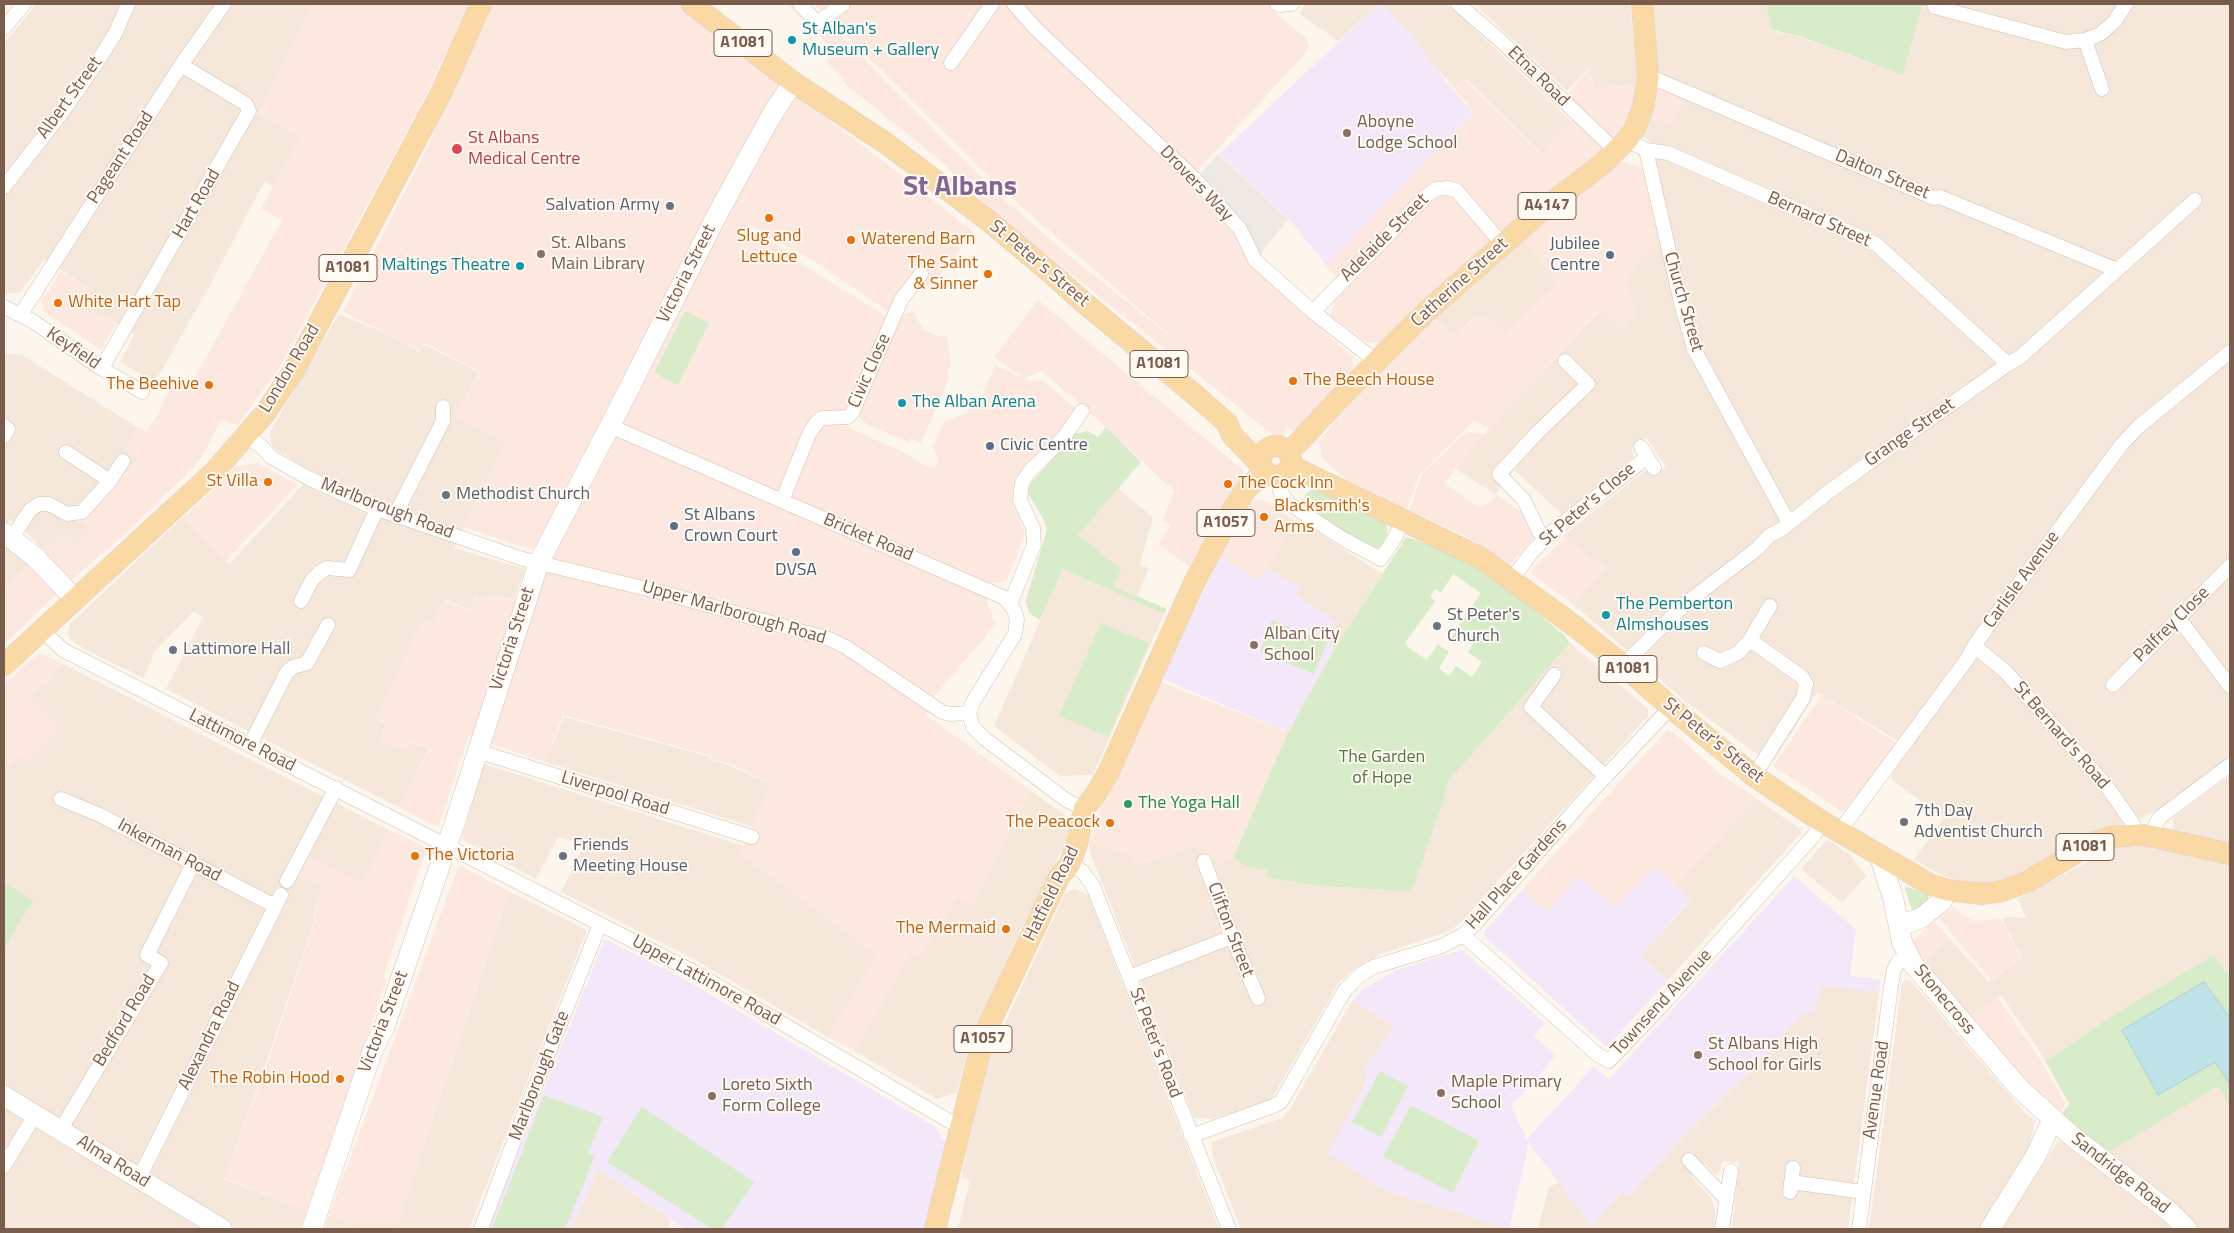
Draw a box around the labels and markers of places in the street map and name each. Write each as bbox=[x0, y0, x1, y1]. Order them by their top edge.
place label: St Alban's Museum + Gallery bbox=[802, 19, 939, 62]
marker: St Alban's Museum + Gallery bbox=[786, 34, 798, 46]
place label: Aboyne Lodge School bbox=[1357, 112, 1457, 154]
marker: Aboyne Lodge School bbox=[1341, 127, 1353, 139]
place label: St Albans Medical Centre bbox=[468, 128, 580, 170]
marker: St Albans Medical Centre bbox=[450, 142, 464, 156]
place label: Salvation Army bbox=[546, 195, 660, 217]
marker: Salvation Army bbox=[664, 200, 676, 212]
marker: Slug and Lettuce bbox=[763, 212, 775, 224]
place label: Slug and Lettuce bbox=[737, 226, 801, 268]
place label: Waterend Barn bbox=[861, 229, 975, 251]
place label: St. Albans Main Library bbox=[551, 233, 645, 276]
marker: Waterend Barn bbox=[845, 234, 857, 246]
place label: Jubilee Centre bbox=[1549, 234, 1600, 276]
marker: St. Albans Main Library bbox=[535, 248, 547, 260]
marker: Jubilee Centre bbox=[1604, 249, 1616, 261]
place label: The Saint & Sinner bbox=[907, 253, 978, 296]
place label: Maltings Theatre bbox=[381, 255, 510, 277]
marker: Maltings Theatre bbox=[514, 260, 526, 272]
marker: The Saint & Sinner bbox=[982, 268, 994, 280]
place label: White Hart Tap bbox=[68, 292, 181, 314]
marker: White Hart Tap bbox=[52, 297, 64, 309]
place label: The Beech House bbox=[1303, 370, 1435, 392]
place label: The Beehive bbox=[106, 374, 199, 396]
marker: The Beech House bbox=[1287, 375, 1299, 387]
marker: The Beehive bbox=[203, 379, 215, 391]
place label: The Alban Arena bbox=[912, 392, 1036, 414]
marker: The Alban Arena bbox=[896, 397, 908, 409]
place label: Civic Centre bbox=[1000, 435, 1088, 457]
marker: Civic Centre bbox=[984, 440, 996, 452]
place label: St Villa bbox=[206, 471, 258, 493]
place label: The Cock Inn bbox=[1238, 473, 1333, 495]
marker: St Villa bbox=[262, 476, 274, 488]
marker: The Cock Inn bbox=[1222, 478, 1234, 490]
place label: Methodist Church bbox=[456, 484, 590, 506]
marker: Methodist Church bbox=[440, 489, 452, 501]
place label: Blacksmith's Arms bbox=[1274, 496, 1370, 538]
place label: St Albans Crown Court bbox=[684, 505, 778, 548]
marker: Blacksmith's Arms bbox=[1258, 511, 1270, 523]
marker: St Albans Crown Court bbox=[668, 520, 680, 532]
marker: DVSA bbox=[790, 546, 802, 558]
place label: DVSA bbox=[775, 560, 817, 582]
place label: The Pemberton Almshouses bbox=[1616, 594, 1733, 636]
place label: St Peter's Church bbox=[1447, 605, 1520, 648]
marker: The Pemberton Almshouses bbox=[1600, 609, 1612, 621]
marker: St Peter's Church bbox=[1431, 620, 1443, 632]
place label: Alban City School bbox=[1264, 624, 1340, 666]
place label: Lattimore Hall bbox=[183, 639, 290, 661]
marker: Alban City School bbox=[1248, 639, 1260, 651]
marker: Lattimore Hall bbox=[167, 644, 179, 656]
place label: The Yoga Hall bbox=[1138, 793, 1240, 815]
marker: The Yoga Hall bbox=[1122, 798, 1134, 810]
place label: 7th Day Adventist Church bbox=[1914, 801, 2043, 844]
place label: The Peacock bbox=[1005, 812, 1100, 834]
marker: 7th Day Adventist Church bbox=[1898, 816, 1910, 828]
marker: The Peacock bbox=[1104, 817, 1116, 829]
place label: Friends Meeting House bbox=[573, 835, 688, 878]
place label: The Victoria bbox=[425, 845, 514, 867]
marker: The Victoria bbox=[409, 850, 421, 862]
marker: Friends Meeting House bbox=[557, 850, 569, 862]
place label: The Mermaid bbox=[896, 918, 996, 940]
marker: The Mermaid bbox=[1000, 923, 1012, 935]
place label: St Albans High School for Girls bbox=[1708, 1034, 1822, 1076]
marker: St Albans High School for Girls bbox=[1692, 1049, 1704, 1061]
place label: The Robin Hood bbox=[210, 1068, 330, 1090]
place label: Maple Primary School bbox=[1451, 1072, 1562, 1114]
marker: The Robin Hood bbox=[334, 1073, 346, 1085]
place label: Loreto Sixth Form College bbox=[722, 1075, 821, 1118]
marker: Maple Primary School bbox=[1435, 1087, 1447, 1099]
marker: Loreto Sixth Form College bbox=[706, 1090, 718, 1102]

